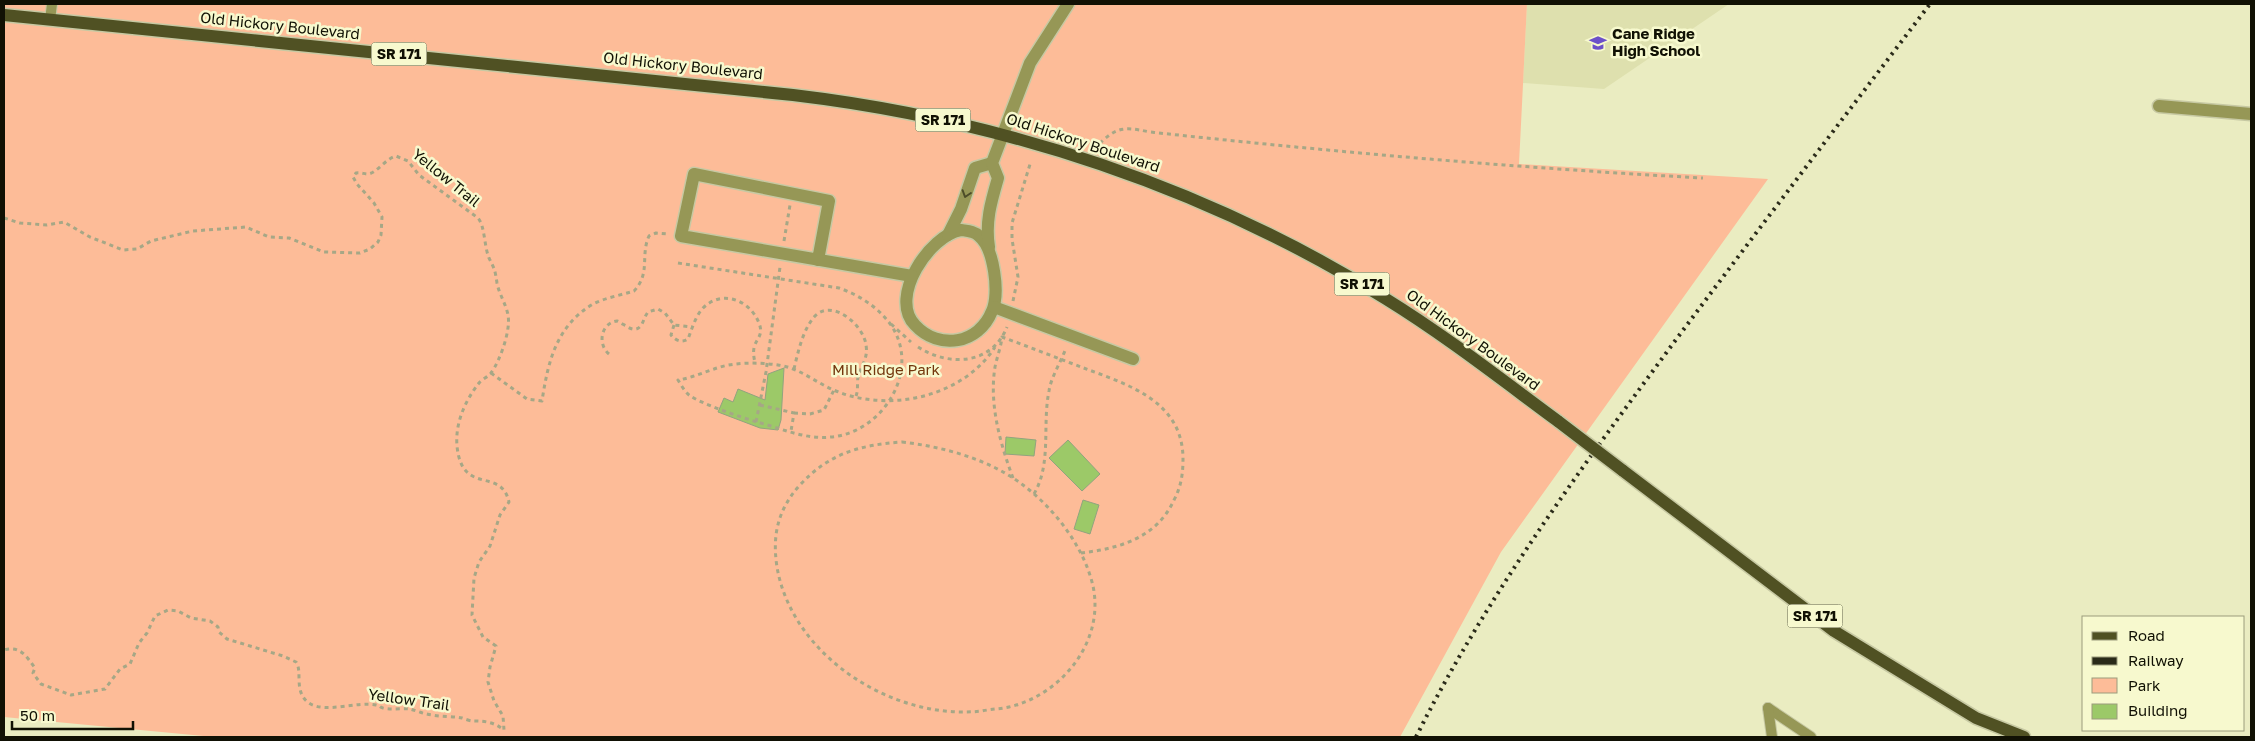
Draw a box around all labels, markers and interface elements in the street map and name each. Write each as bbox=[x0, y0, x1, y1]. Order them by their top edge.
street label: Old Hickory Boulevard bbox=[199, 8, 361, 42]
place label: Cane Ridge High School bbox=[1612, 24, 1700, 59]
school or university icon: Cane Ridge High School bbox=[1588, 33, 1608, 53]
road number: SR 171 bbox=[372, 42, 426, 66]
street label: Old Hickory Boulevard bbox=[602, 48, 764, 82]
road number: SR 171 bbox=[916, 108, 970, 132]
street label: Old Hickory Boulevard bbox=[1004, 109, 1162, 175]
street label: Yellow Trail bbox=[409, 144, 484, 210]
one-way arrow bbox=[962, 190, 972, 198]
road number: SR 171 bbox=[1334, 272, 1390, 296]
street label: Old Hickory Boulevard bbox=[1403, 285, 1544, 394]
park label: Mill Ridge Park bbox=[832, 360, 940, 378]
road number: SR 171 bbox=[1788, 604, 1842, 628]
legend bbox=[2082, 616, 2245, 731]
text: Road bbox=[2128, 626, 2165, 644]
text: Railway bbox=[2128, 651, 2184, 669]
text: Park bbox=[2128, 676, 2161, 694]
street label: Yellow Trail bbox=[367, 684, 451, 714]
scale bar bbox=[12, 698, 134, 730]
text: Building bbox=[2128, 701, 2188, 719]
text: 50 m bbox=[20, 706, 55, 724]

